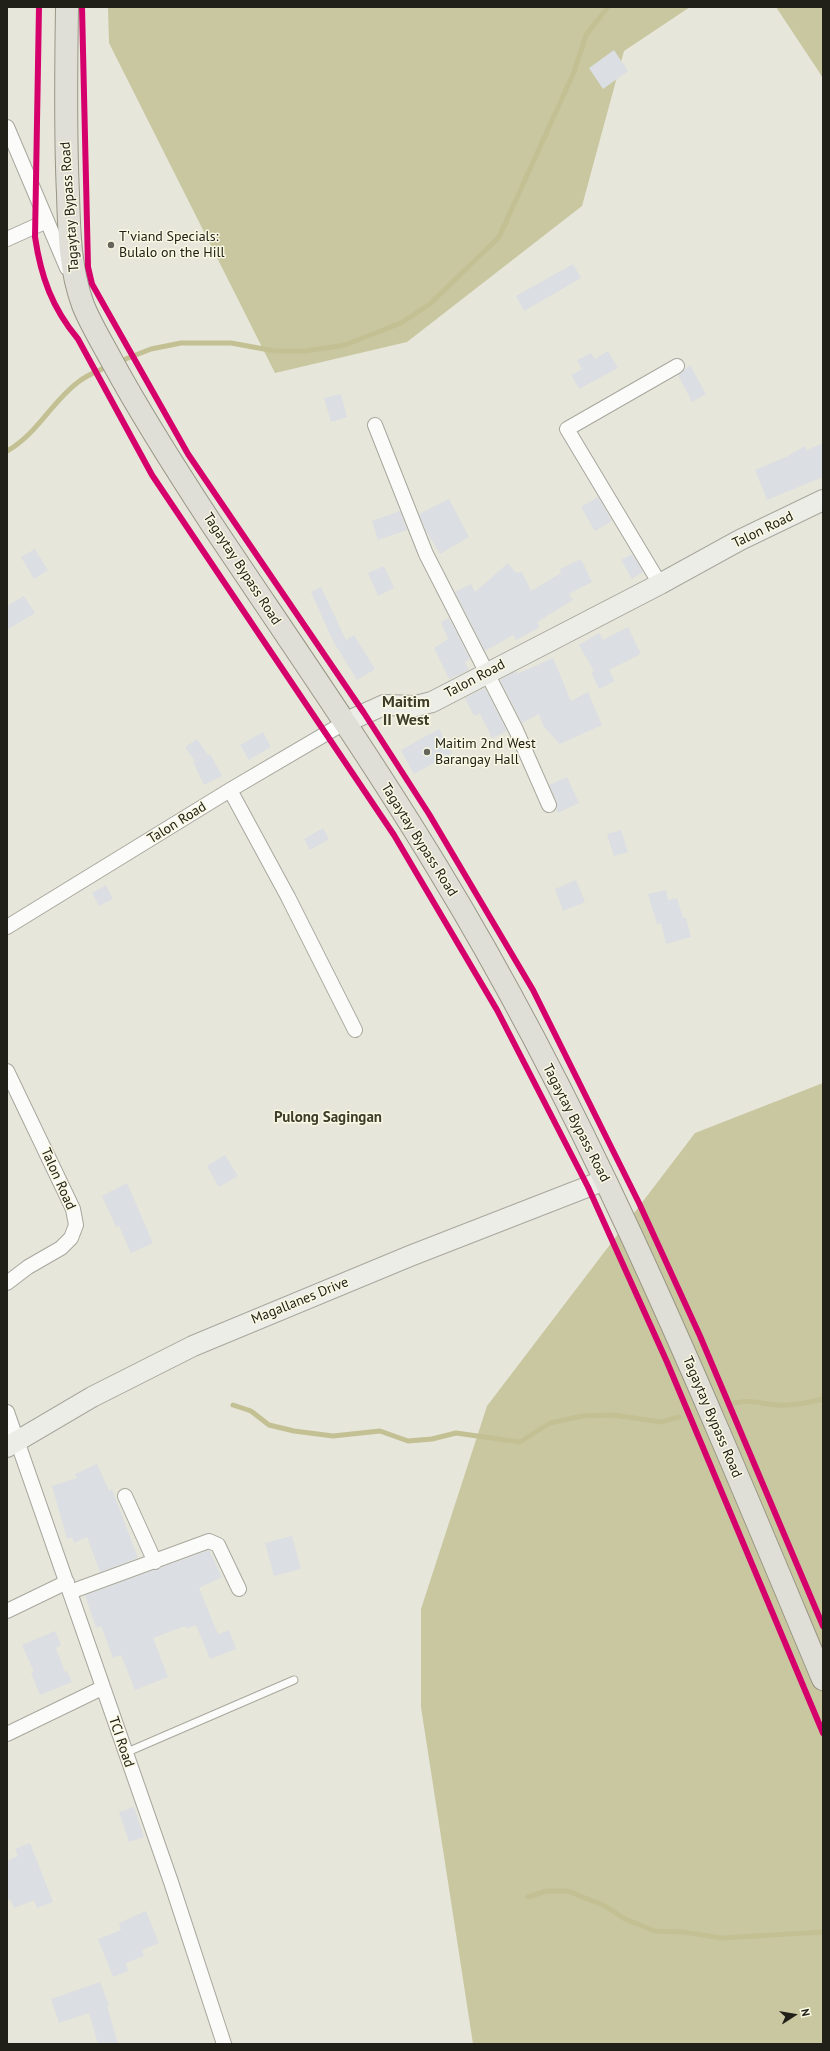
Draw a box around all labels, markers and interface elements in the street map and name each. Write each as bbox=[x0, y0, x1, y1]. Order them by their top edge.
street label: Tagaytay Bypass Road bbox=[57, 141, 83, 273]
place label: T'viand Specials: Bulalo on the Hill bbox=[119, 229, 225, 262]
marker: T'viand Specials: Bulalo on the Hill bbox=[106, 240, 116, 250]
street label: Talon Road bbox=[730, 508, 796, 552]
street label: Tagaytay Bypass Road bbox=[199, 510, 285, 628]
street label: Talon Road bbox=[442, 656, 508, 702]
district label: Maitim II West bbox=[382, 692, 430, 730]
place label: Maitim 2nd West Barangay Hall bbox=[435, 736, 536, 768]
marker: Maitim 2nd West Barangay Hall bbox=[422, 747, 432, 757]
street label: Tagaytay Bypass Road bbox=[377, 780, 461, 900]
street label: Talon Road bbox=[145, 798, 209, 848]
street label: Tagaytay Bypass Road bbox=[539, 1061, 613, 1185]
district label: Pulong Sagingan bbox=[274, 1109, 382, 1127]
street label: Talon Road bbox=[37, 1145, 79, 1213]
street label: Magallanes Drive bbox=[249, 1274, 351, 1328]
street label: Tagaytay Bypass Road bbox=[679, 1354, 745, 1480]
street label: TCI Road bbox=[105, 1714, 137, 1770]
north arrow bbox=[774, 1995, 814, 2035]
text: N bbox=[798, 2008, 813, 2017]

